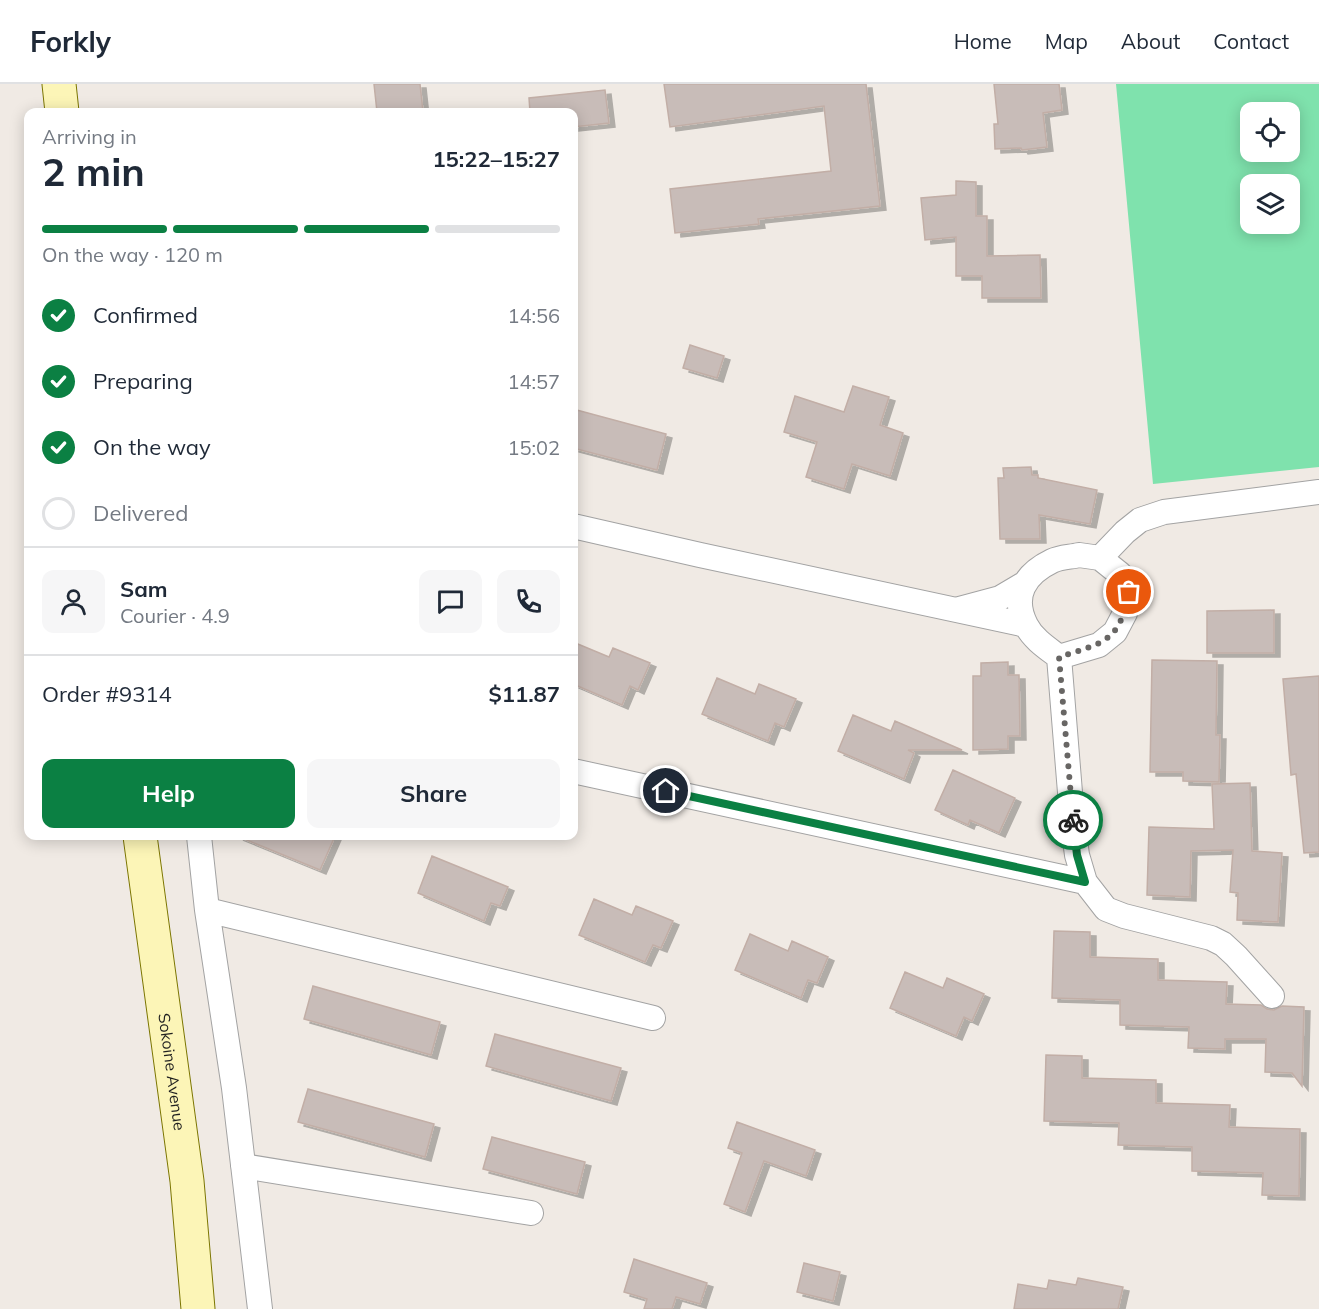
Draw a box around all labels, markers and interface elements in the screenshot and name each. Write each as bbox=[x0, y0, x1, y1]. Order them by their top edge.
text: Forkly bbox=[30, 24, 111, 59]
text: Home bbox=[954, 28, 1012, 54]
text: Map bbox=[1045, 28, 1088, 54]
text: About bbox=[1121, 28, 1180, 54]
text: Contact bbox=[1213, 28, 1289, 54]
map controls bbox=[1240, 102, 1300, 234]
button: locate bbox=[1240, 102, 1300, 162]
text: Arriving in bbox=[42, 124, 137, 149]
text: 15:22–15:27 bbox=[432, 145, 560, 173]
text: 2 min bbox=[42, 147, 145, 196]
button: layers bbox=[1240, 174, 1300, 234]
text: On the way · 120 m bbox=[42, 242, 223, 267]
icon: check bbox=[42, 299, 75, 332]
text: Confirmed bbox=[93, 301, 198, 329]
text: 14:56 bbox=[507, 303, 560, 328]
icon: check bbox=[42, 365, 75, 398]
text: Preparing bbox=[93, 367, 193, 395]
text: 14:57 bbox=[507, 369, 560, 394]
icon: check bbox=[42, 431, 75, 464]
text: On the way bbox=[93, 433, 211, 461]
text: 15:02 bbox=[507, 435, 560, 460]
text: Delivered bbox=[93, 499, 188, 527]
pin bbox=[1103, 566, 1154, 617]
button: person bbox=[42, 570, 105, 633]
button: chat bbox=[419, 570, 482, 633]
button: phone bbox=[497, 570, 560, 633]
text: Sam bbox=[120, 575, 168, 603]
icon: bag bbox=[1112, 575, 1145, 608]
text: Courier · 4.9 bbox=[120, 603, 230, 628]
text: Order #9314 bbox=[42, 680, 172, 708]
text: $11.87 bbox=[489, 680, 560, 708]
button: Help bbox=[42, 759, 295, 828]
button: Share bbox=[307, 759, 560, 828]
pin bbox=[640, 765, 691, 816]
icon: home bbox=[649, 774, 682, 807]
courier bbox=[1043, 790, 1103, 850]
icon: bike bbox=[1057, 804, 1090, 837]
street label: Sokoine Avenue bbox=[154, 1012, 190, 1132]

